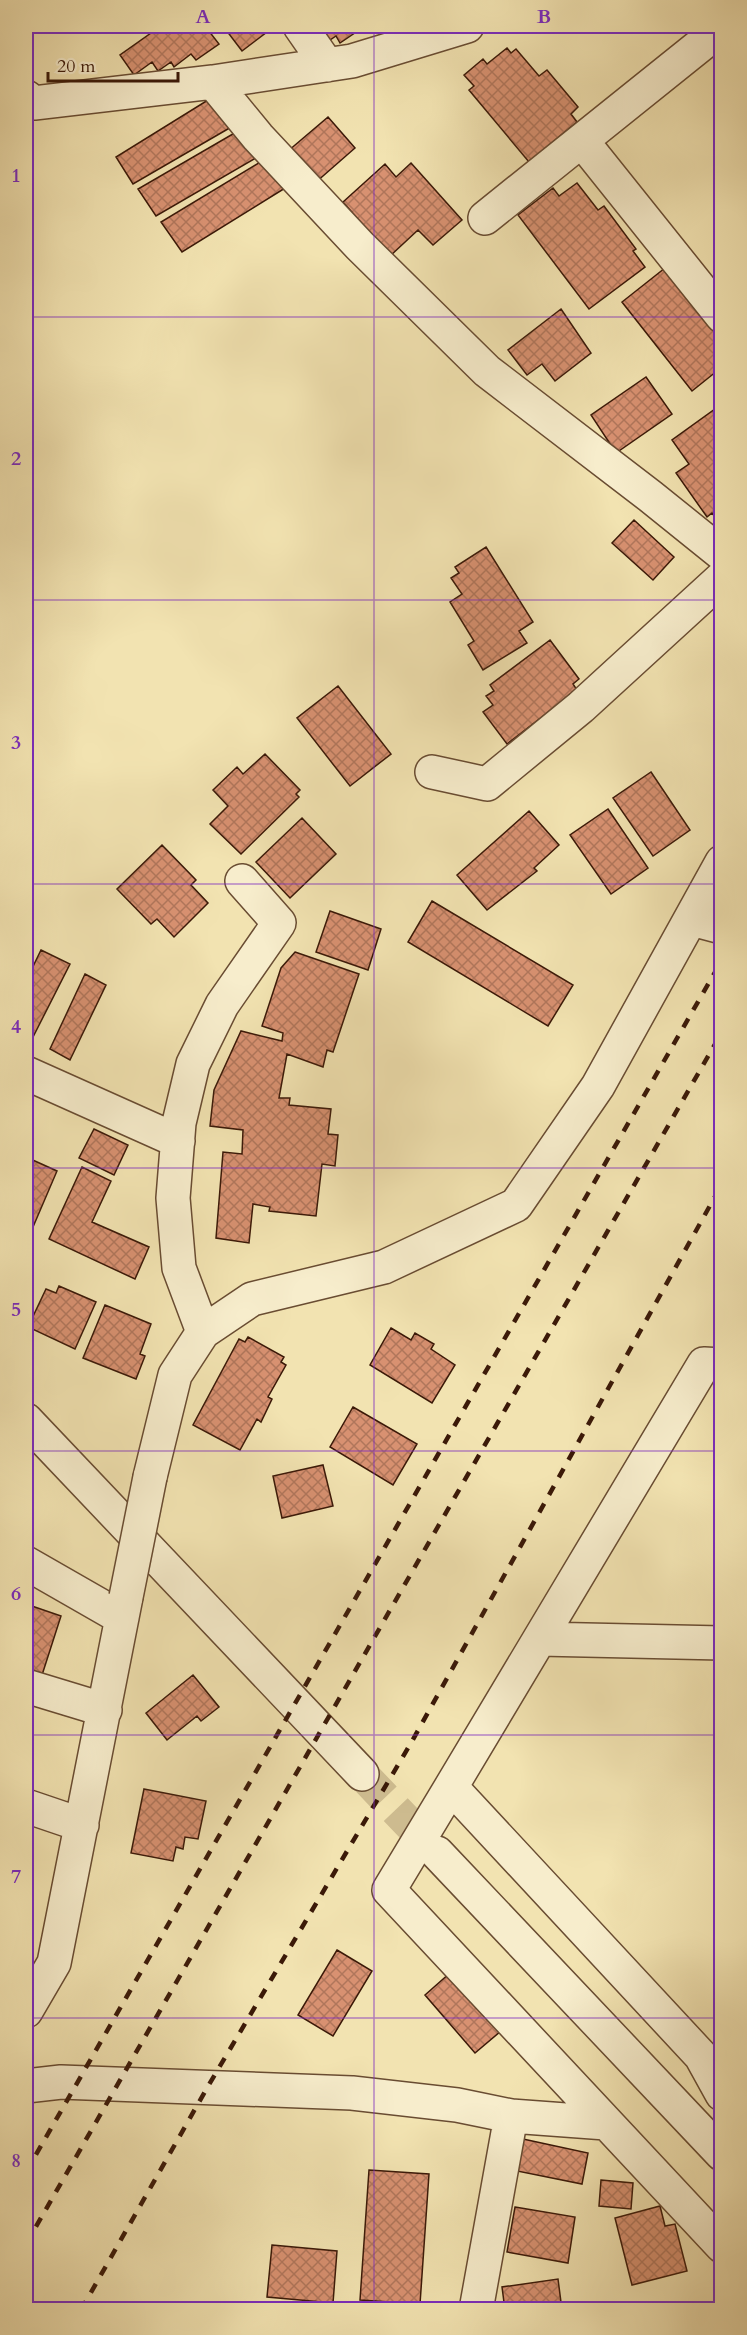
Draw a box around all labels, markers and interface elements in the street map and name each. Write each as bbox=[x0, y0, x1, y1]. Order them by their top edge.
text: A bbox=[195, 3, 211, 30]
text: B bbox=[537, 3, 551, 30]
scale bar bbox=[48, 45, 178, 83]
text: 20 m bbox=[57, 54, 96, 79]
text: 1 bbox=[11, 162, 21, 189]
text: 2 bbox=[11, 445, 21, 472]
text: 3 bbox=[11, 729, 21, 756]
text: 4 bbox=[11, 1013, 21, 1040]
text: 5 bbox=[11, 1296, 21, 1323]
text: 6 bbox=[11, 1580, 21, 1607]
text: 7 bbox=[11, 1863, 21, 1890]
text: 8 bbox=[11, 2147, 21, 2174]

